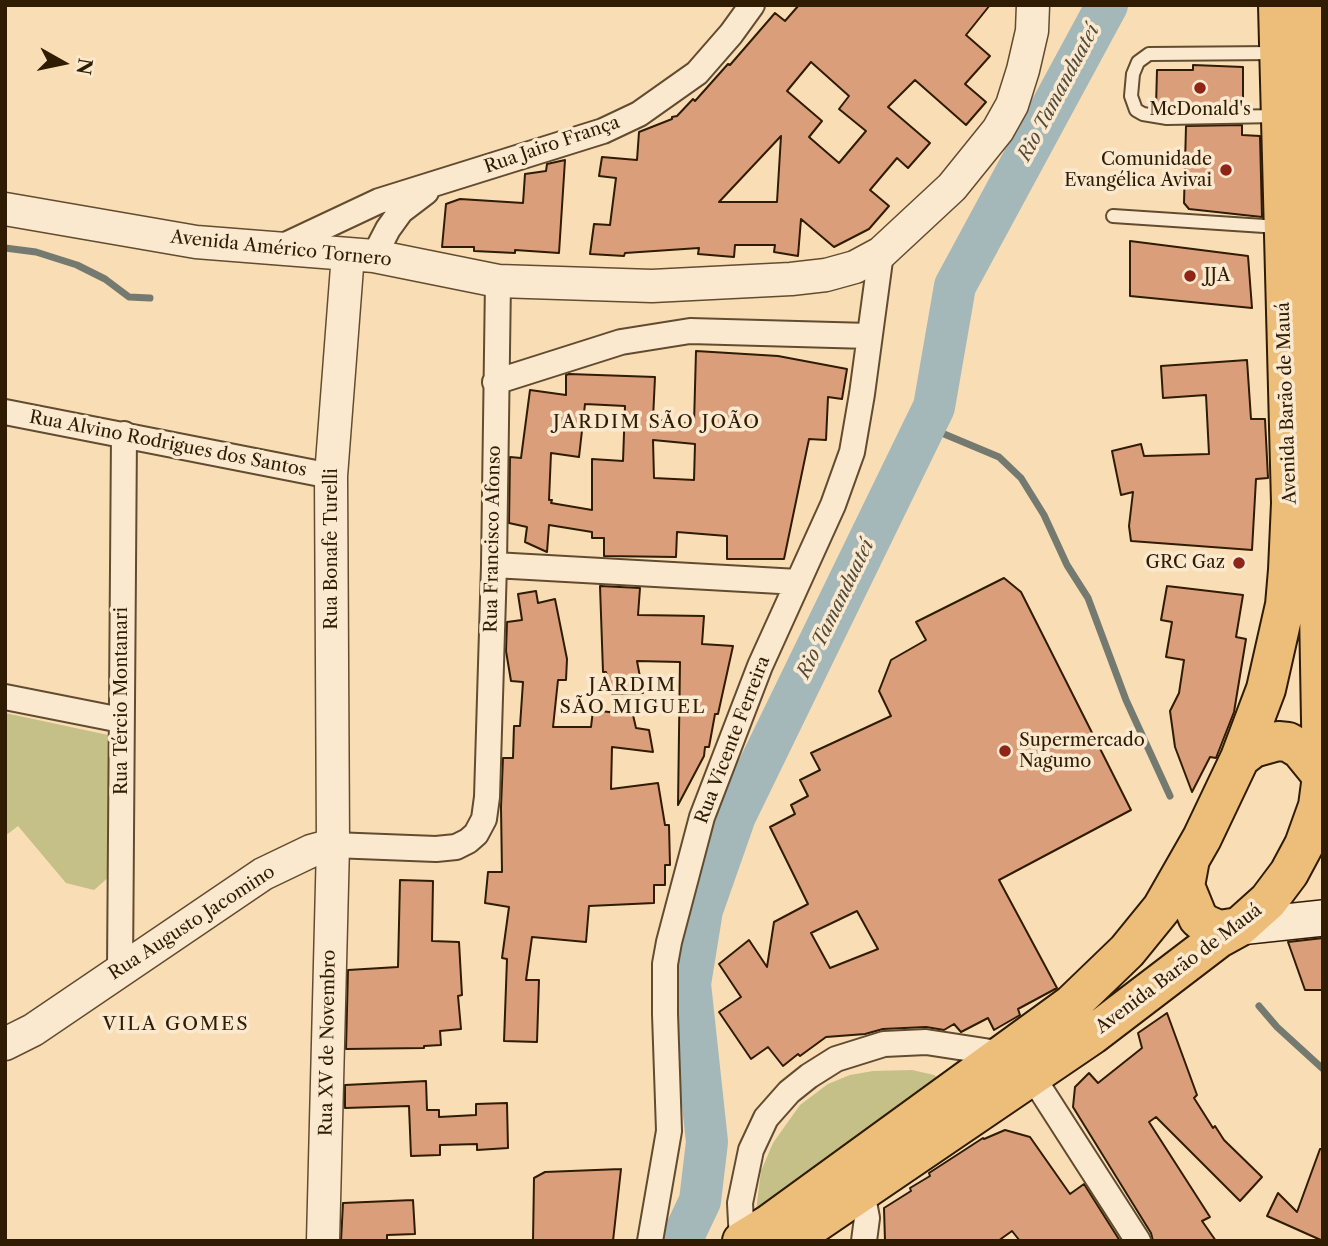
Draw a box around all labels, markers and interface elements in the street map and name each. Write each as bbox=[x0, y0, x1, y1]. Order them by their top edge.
water label: Rio Tamanduateí bbox=[1013, 21, 1105, 165]
north arrow bbox=[28, 28, 98, 98]
text: N bbox=[72, 56, 97, 76]
marker: McDonald's bbox=[1192, 80, 1208, 96]
place label: McDonald's bbox=[1149, 99, 1251, 121]
street label: Rua Jairo França bbox=[481, 112, 623, 178]
place label: Comunidade Evangélica Avivai bbox=[1064, 149, 1212, 192]
marker: Comunidade Evangélica Avivai bbox=[1218, 162, 1234, 178]
street label: Avenida Américo Tornero bbox=[169, 227, 393, 271]
place label: JJA bbox=[1204, 265, 1230, 287]
marker: JJA bbox=[1182, 268, 1198, 284]
street label: Avenida Barão de Mauá bbox=[1273, 301, 1301, 505]
street label: Rua Alvino Rodrigues dos Santos bbox=[28, 406, 308, 482]
district label: JARDIM SÃO JOÃO bbox=[555, 412, 759, 434]
street label: Rua Francisco Afonso bbox=[481, 445, 505, 633]
street label: Rua Bonafe Turelli bbox=[321, 468, 343, 630]
water label: Rio Tamanduateí bbox=[793, 536, 879, 682]
place label: GRC Gaz bbox=[1146, 552, 1225, 574]
marker: GRC Gaz bbox=[1231, 555, 1247, 571]
street label: Rua Tércio Montanari bbox=[111, 607, 133, 795]
street label: Rua Vicente Ferreira bbox=[691, 653, 775, 827]
district label: JARDIM SÃO MIGUEL bbox=[561, 675, 705, 719]
place label: Supermercado Nagumo bbox=[1019, 730, 1145, 772]
marker: Supermercado Nagumo bbox=[997, 743, 1013, 759]
street label: Rua Augusto Jacomino bbox=[105, 861, 279, 985]
street label: Avenida Barão de Mauá bbox=[1092, 899, 1266, 1039]
street label: Rua XV de Novembro bbox=[316, 950, 340, 1136]
district label: VILA GOMES bbox=[104, 1014, 248, 1036]

